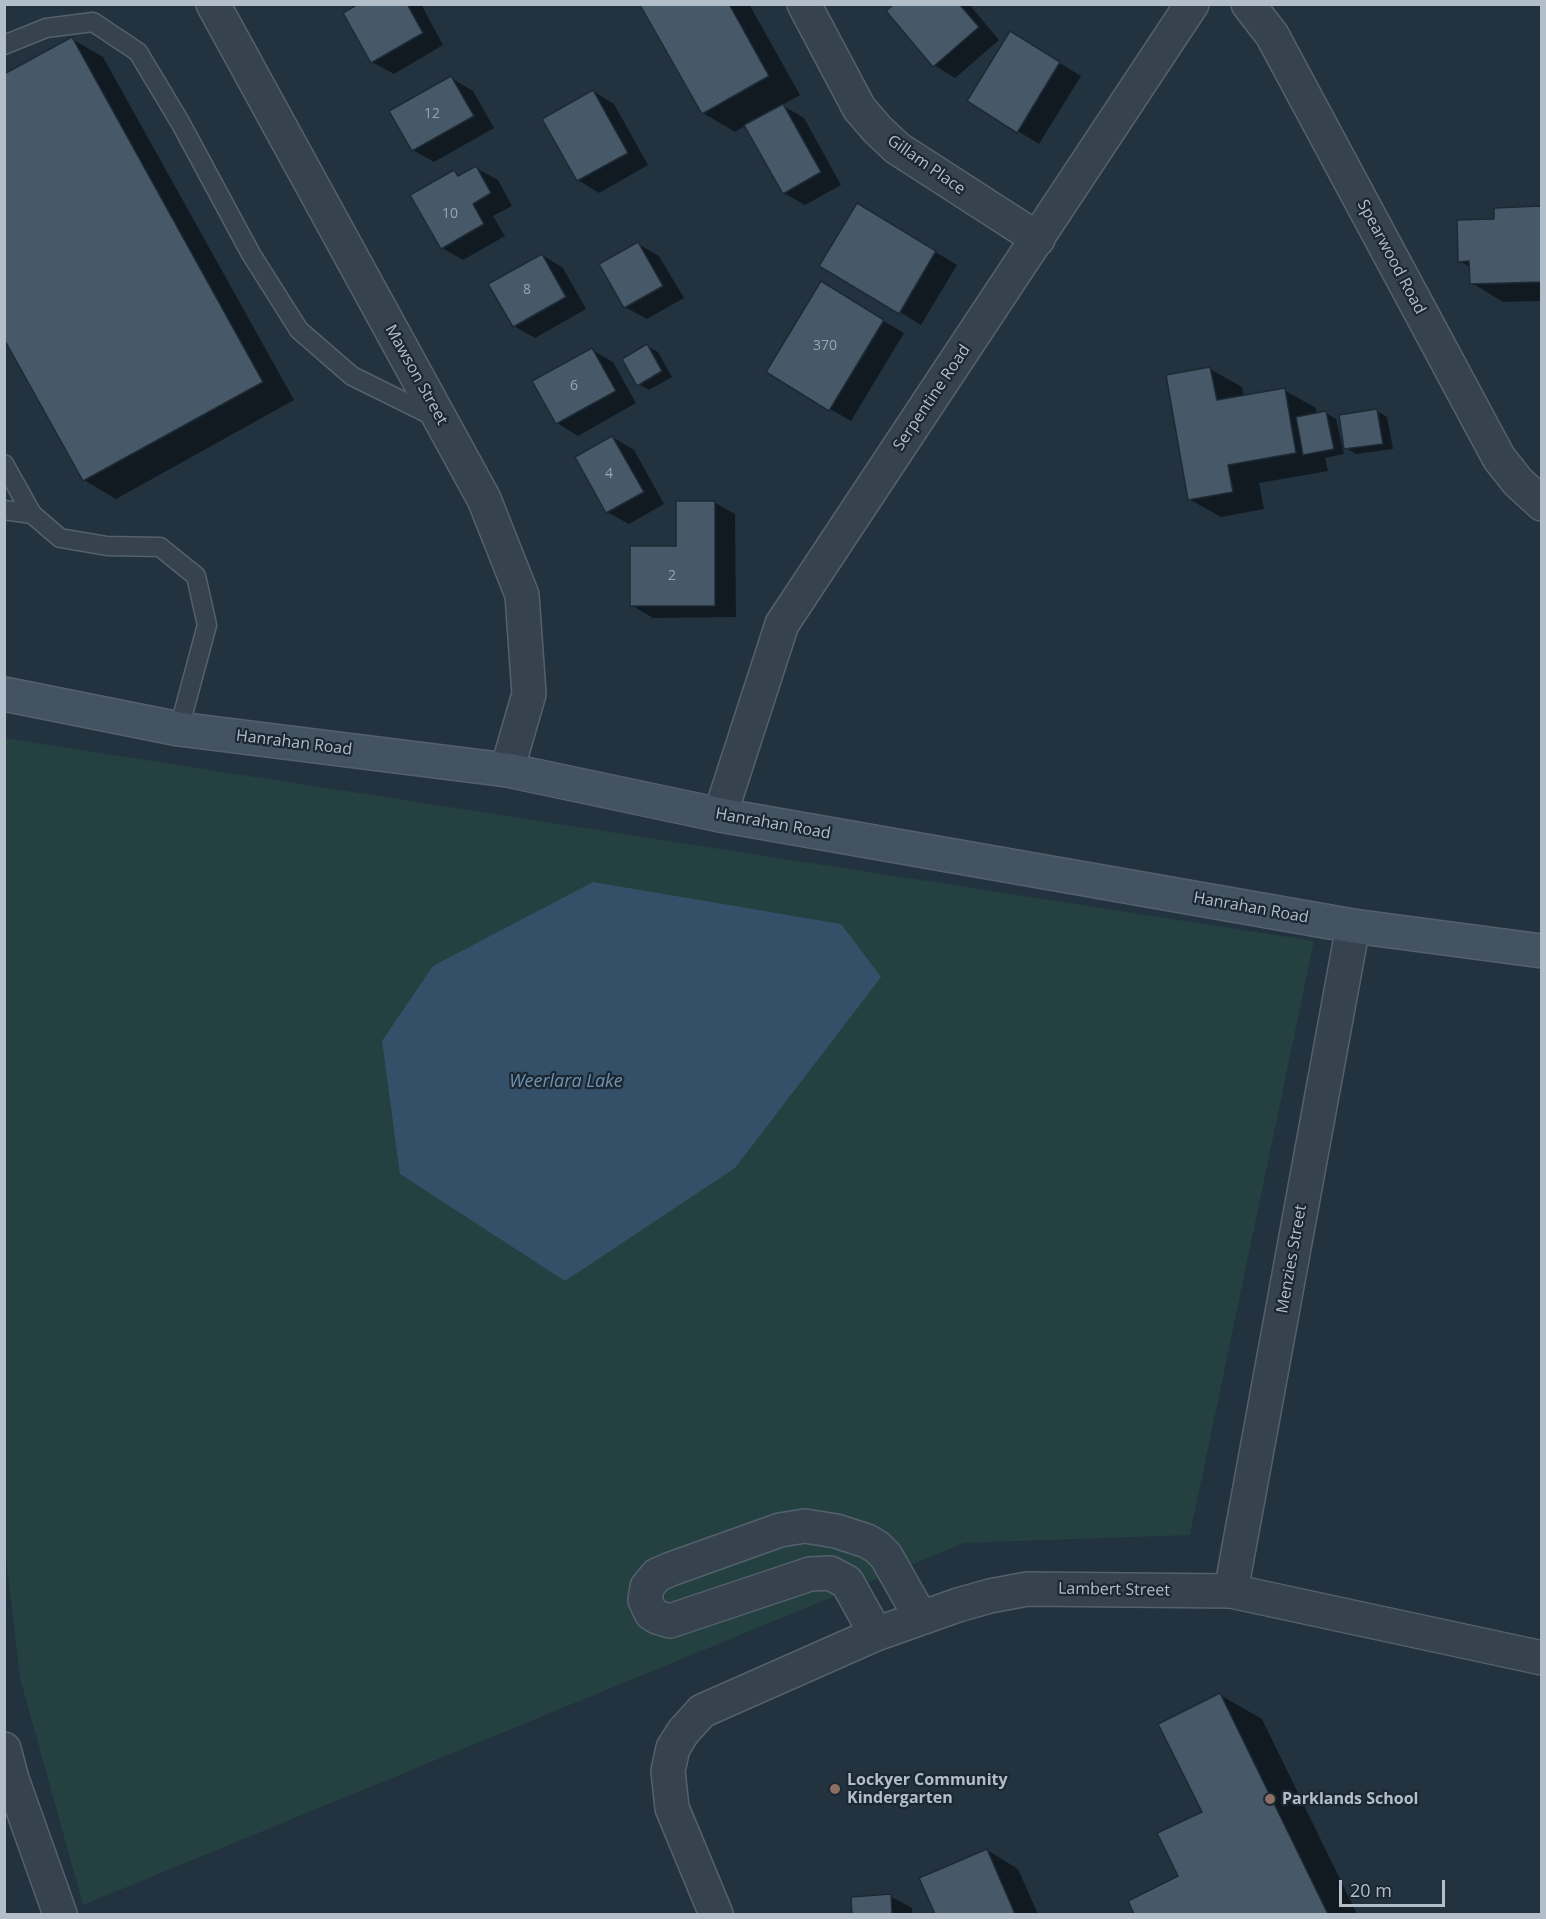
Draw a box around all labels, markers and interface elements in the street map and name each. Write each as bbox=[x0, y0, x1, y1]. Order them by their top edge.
house number: 12 bbox=[424, 106, 440, 122]
street label: Gillam Place bbox=[883, 131, 969, 199]
street label: Spearwood Road bbox=[1353, 197, 1429, 317]
house number: 10 bbox=[442, 206, 458, 222]
house number: 8 bbox=[523, 282, 531, 298]
street label: Mawson Street bbox=[381, 322, 451, 428]
house number: 370 bbox=[813, 338, 837, 354]
street label: Serpentine Road bbox=[889, 341, 975, 455]
house number: 6 bbox=[570, 378, 578, 394]
house number: 4 bbox=[605, 466, 613, 482]
house number: 2 bbox=[668, 568, 676, 584]
street label: Hanrahan Road bbox=[235, 726, 353, 760]
street label: Hanrahan Road bbox=[714, 804, 832, 844]
street label: Hanrahan Road bbox=[1192, 888, 1310, 928]
water label: Weerlara Lake bbox=[509, 1071, 623, 1093]
street label: Menzies Street bbox=[1273, 1203, 1311, 1315]
street label: Lambert Street bbox=[1058, 1579, 1170, 1601]
place label: Lockyer Community Kindergarten bbox=[847, 1770, 1008, 1808]
marker: Lockyer Community Kindergarten bbox=[828, 1782, 842, 1796]
place label: Parklands School bbox=[1282, 1789, 1418, 1809]
marker: Parklands School bbox=[1263, 1792, 1277, 1806]
scale bar bbox=[1342, 1868, 1448, 1906]
text: 20 m bbox=[1350, 1878, 1392, 1902]

